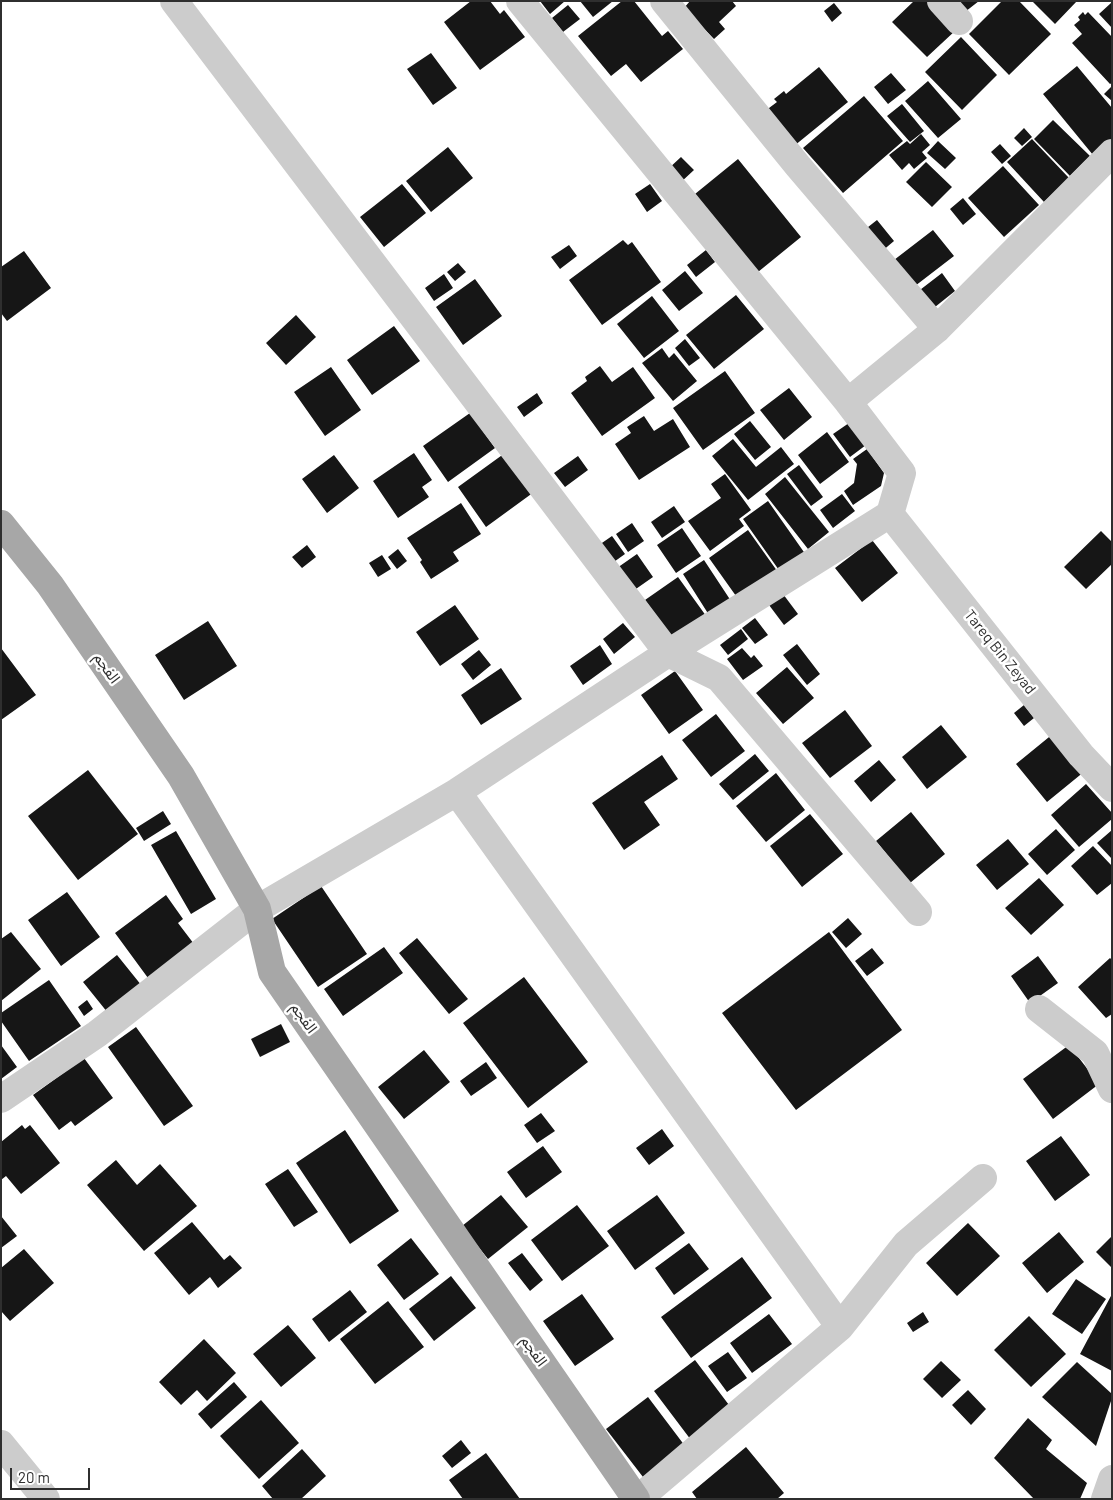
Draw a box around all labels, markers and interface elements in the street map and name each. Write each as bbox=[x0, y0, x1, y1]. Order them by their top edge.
street label: Tareq Bin Zeyad bbox=[960, 606, 1040, 698]
street label: الفجم bbox=[90, 649, 124, 687]
street label: الفجم bbox=[287, 999, 321, 1037]
street label: الفجم bbox=[517, 1332, 551, 1370]
scale bar bbox=[12, 1458, 92, 1490]
text: 20 m bbox=[18, 1468, 50, 1486]

